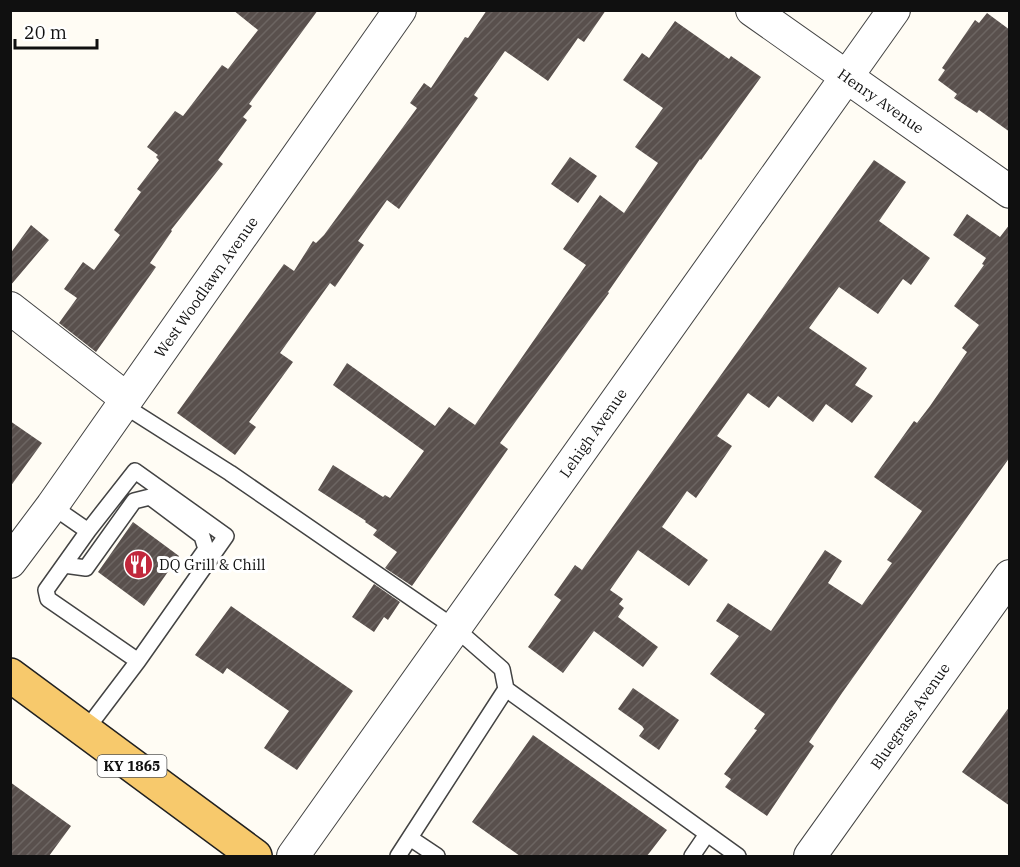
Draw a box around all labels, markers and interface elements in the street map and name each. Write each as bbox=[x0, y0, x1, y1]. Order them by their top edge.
scale bar bbox=[15, 12, 98, 50]
text: 20 m bbox=[24, 21, 67, 44]
street label: Henry Avenue bbox=[834, 64, 928, 138]
street label: West Woodlawn Avenue bbox=[150, 213, 262, 361]
street label: Lehigh Avenue bbox=[555, 385, 631, 481]
restaurant icon: DQ Grill & Chill bbox=[122, 548, 154, 580]
place label: DQ Grill & Chill bbox=[159, 555, 266, 574]
street label: Bluegrass Avenue bbox=[866, 659, 954, 773]
road number: KY 1865 bbox=[98, 755, 166, 777]

